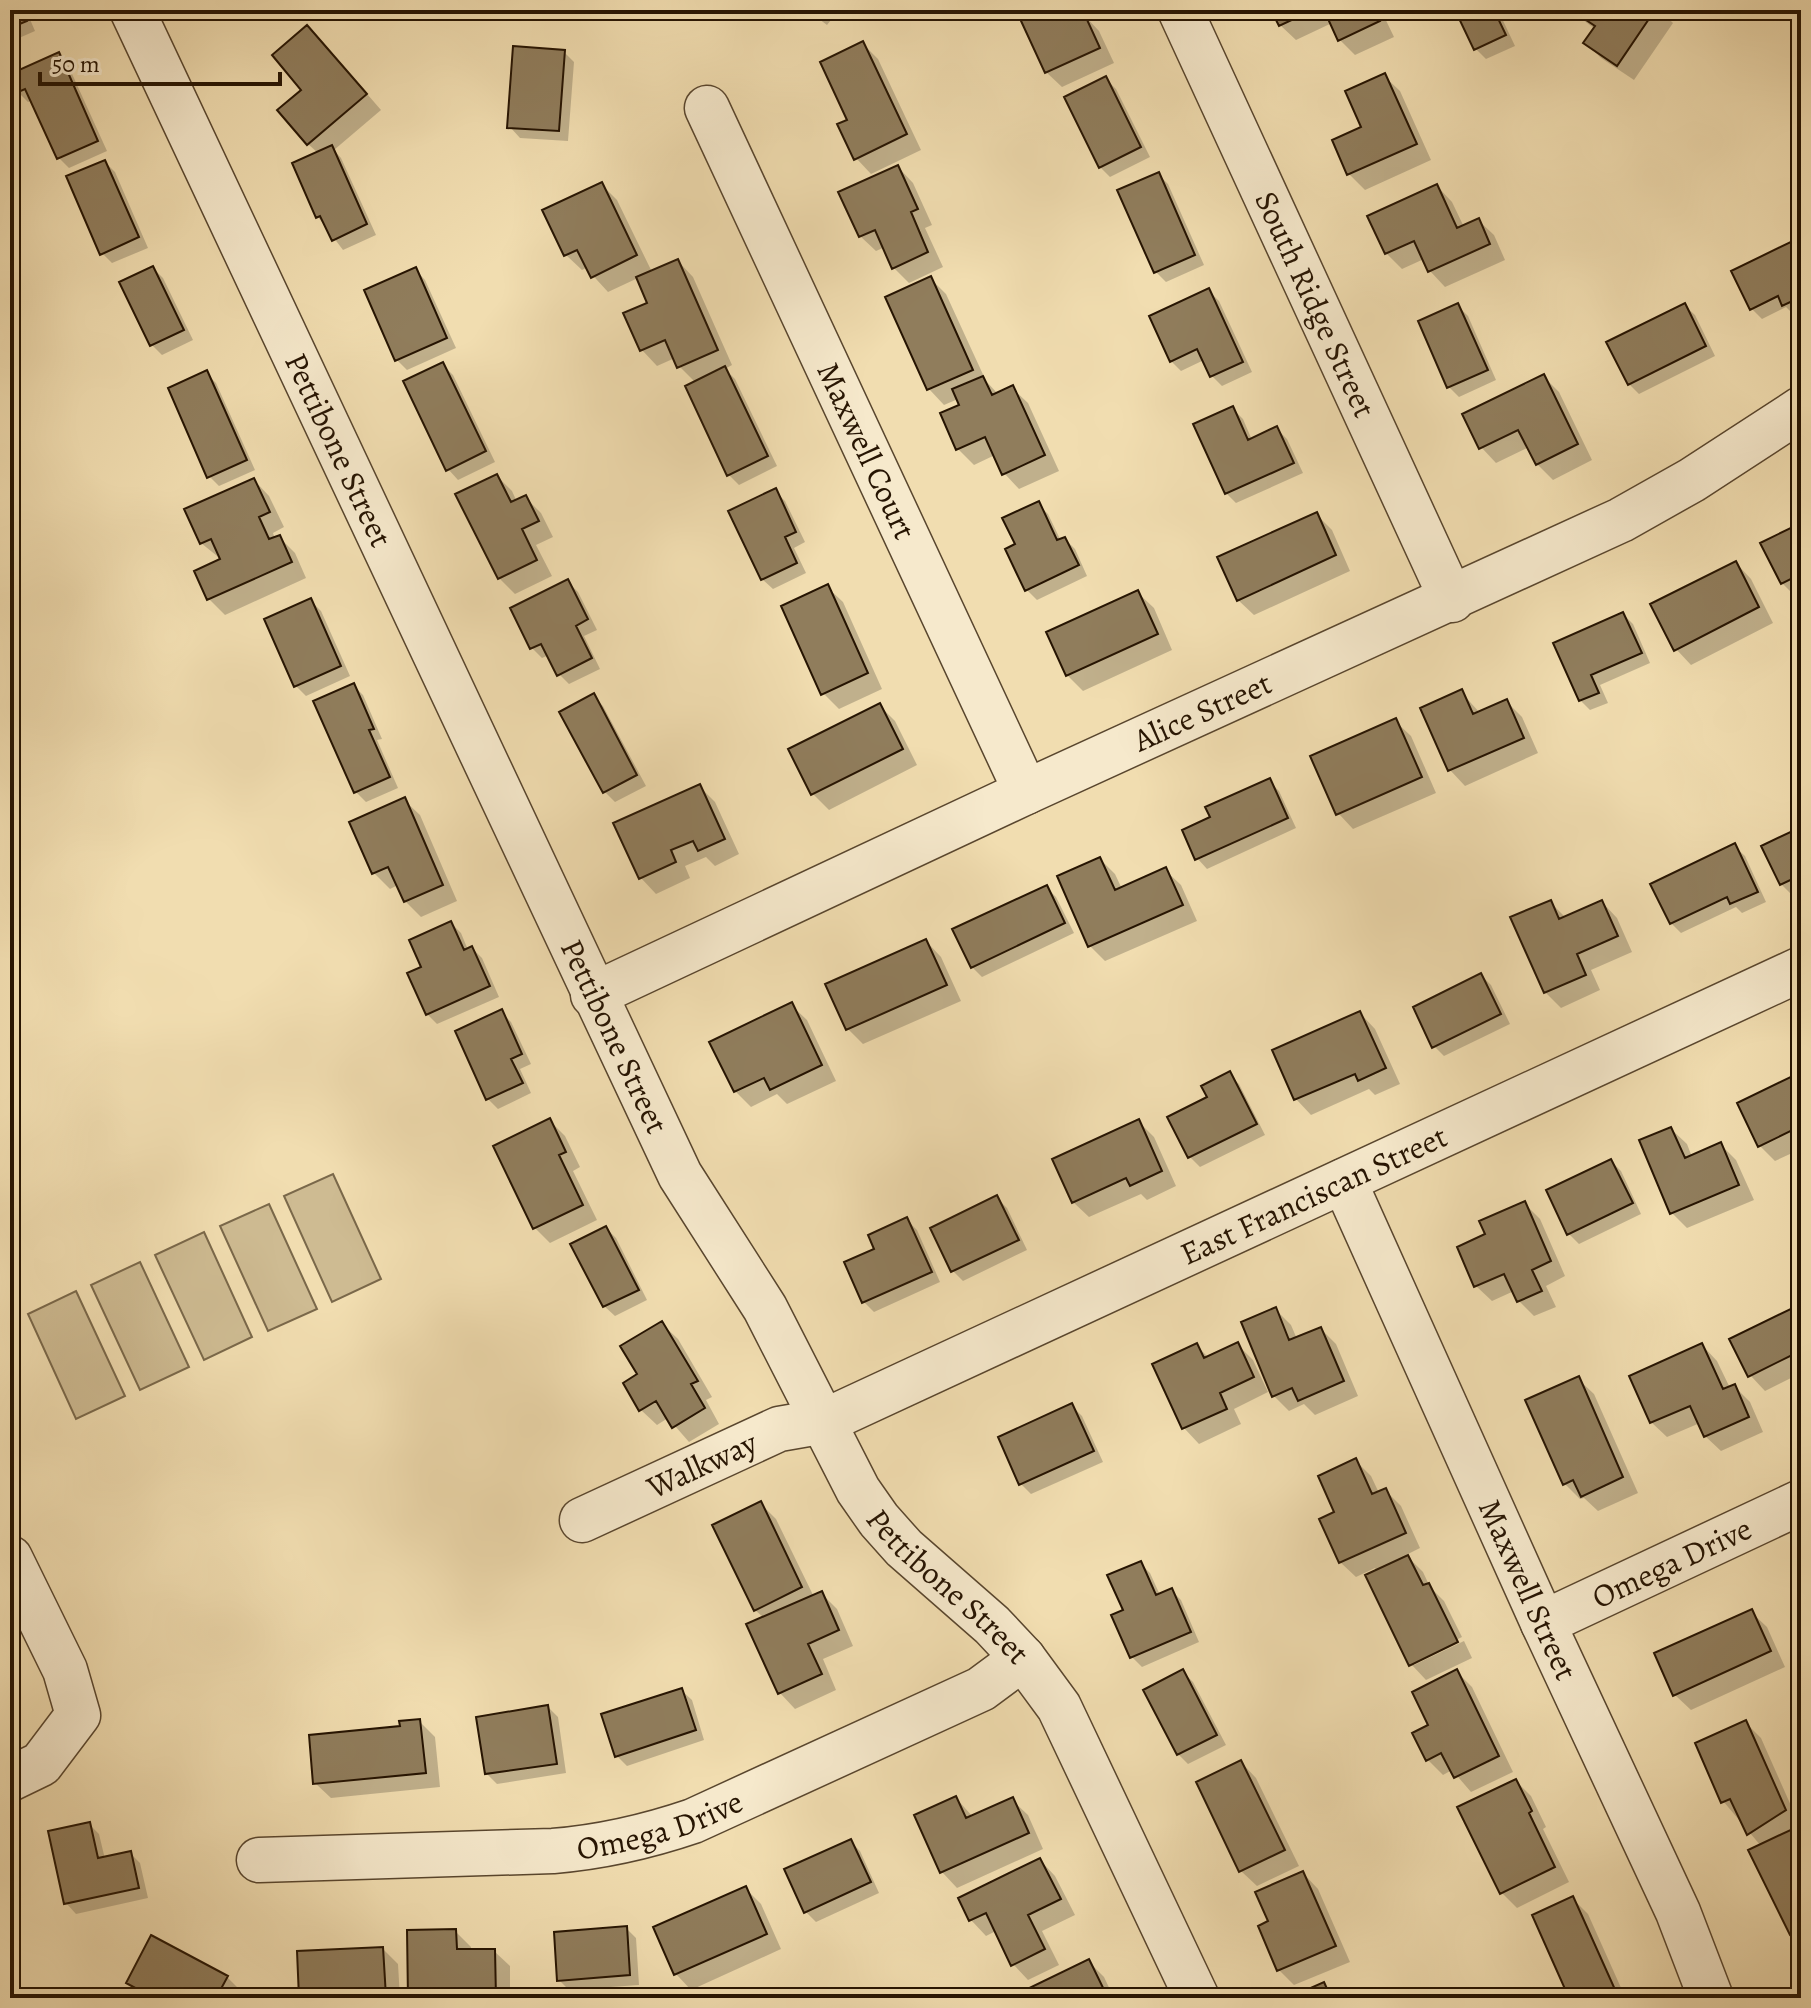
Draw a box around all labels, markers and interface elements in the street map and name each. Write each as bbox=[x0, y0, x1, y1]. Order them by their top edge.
scale bar bbox=[40, 36, 280, 86]
text: 50 m bbox=[52, 48, 100, 80]
street label: South Ridge Street bbox=[1244, 184, 1387, 424]
street label: Pettibone Street bbox=[274, 345, 403, 554]
street label: Maxwell Court bbox=[807, 355, 927, 546]
street label: Alice Street bbox=[1125, 661, 1278, 763]
street label: Pettibone Street bbox=[550, 932, 679, 1140]
street label: East Franciscan Street bbox=[1173, 1114, 1454, 1276]
street label: Walkway bbox=[639, 1420, 765, 1509]
street label: Maxwell Street bbox=[1468, 1492, 1588, 1687]
street label: Pettibone Street bbox=[856, 1500, 1040, 1674]
street label: Omega Drive bbox=[1585, 1506, 1759, 1619]
street label: Omega Drive bbox=[574, 1779, 750, 1870]

